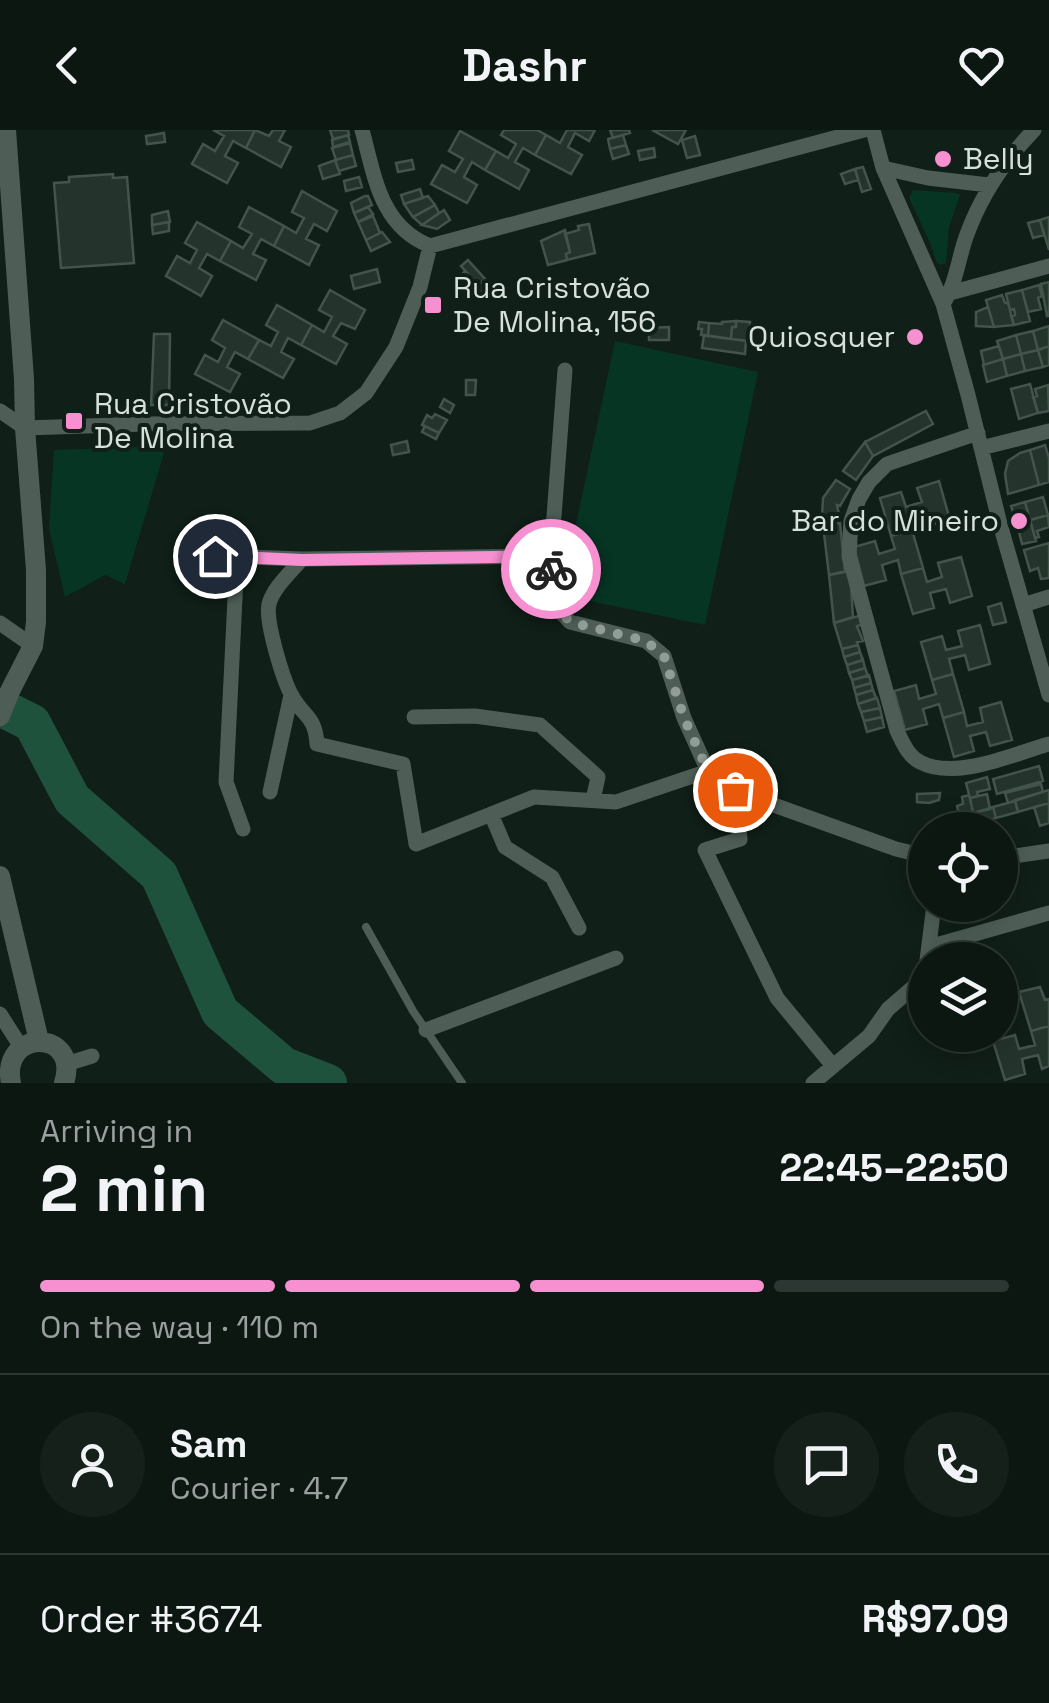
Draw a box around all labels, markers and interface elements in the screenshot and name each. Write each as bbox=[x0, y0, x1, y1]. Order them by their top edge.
text: Dashr bbox=[462, 37, 587, 94]
icon: back bbox=[40, 38, 95, 93]
icon: heart bbox=[954, 38, 1009, 93]
place label: Belly bbox=[963, 139, 1034, 178]
marker: Belly bbox=[932, 148, 954, 170]
place label: Rua Cristovão De Molina, 156 bbox=[453, 268, 656, 341]
marker: Rua Cristovão De Molina, 156 bbox=[422, 294, 444, 316]
place label: Quiosquer bbox=[748, 317, 895, 356]
marker: Quiosquer bbox=[904, 326, 926, 348]
place label: Rua Cristovão De Molina bbox=[94, 384, 292, 457]
marker: Rua Cristovão De Molina bbox=[63, 410, 85, 432]
place label: Bar do Mineiro bbox=[791, 501, 999, 540]
marker: Bar do Mineiro bbox=[1008, 510, 1030, 532]
pin bbox=[173, 514, 258, 599]
courier bbox=[501, 519, 601, 619]
icon: home bbox=[188, 529, 243, 584]
icon: bike bbox=[524, 542, 579, 597]
pin bbox=[693, 748, 778, 833]
icon: bag bbox=[708, 763, 763, 818]
map controls bbox=[908, 812, 1018, 1052]
button: locate bbox=[908, 812, 1018, 922]
button: layers bbox=[908, 942, 1018, 1052]
text: Arriving in bbox=[40, 1111, 193, 1151]
text: 22:45–22:50 bbox=[779, 1144, 1009, 1192]
text: 2 min bbox=[40, 1147, 208, 1230]
text: On the way · 110 m bbox=[40, 1307, 319, 1347]
button: person bbox=[40, 1412, 145, 1517]
button: chat bbox=[774, 1412, 879, 1517]
button: phone bbox=[904, 1412, 1009, 1517]
text: Sam bbox=[170, 1420, 247, 1468]
text: Courier · 4.7 bbox=[170, 1468, 348, 1508]
text: Order #3674 bbox=[40, 1595, 263, 1643]
text: R$97.09 bbox=[862, 1595, 1009, 1643]

